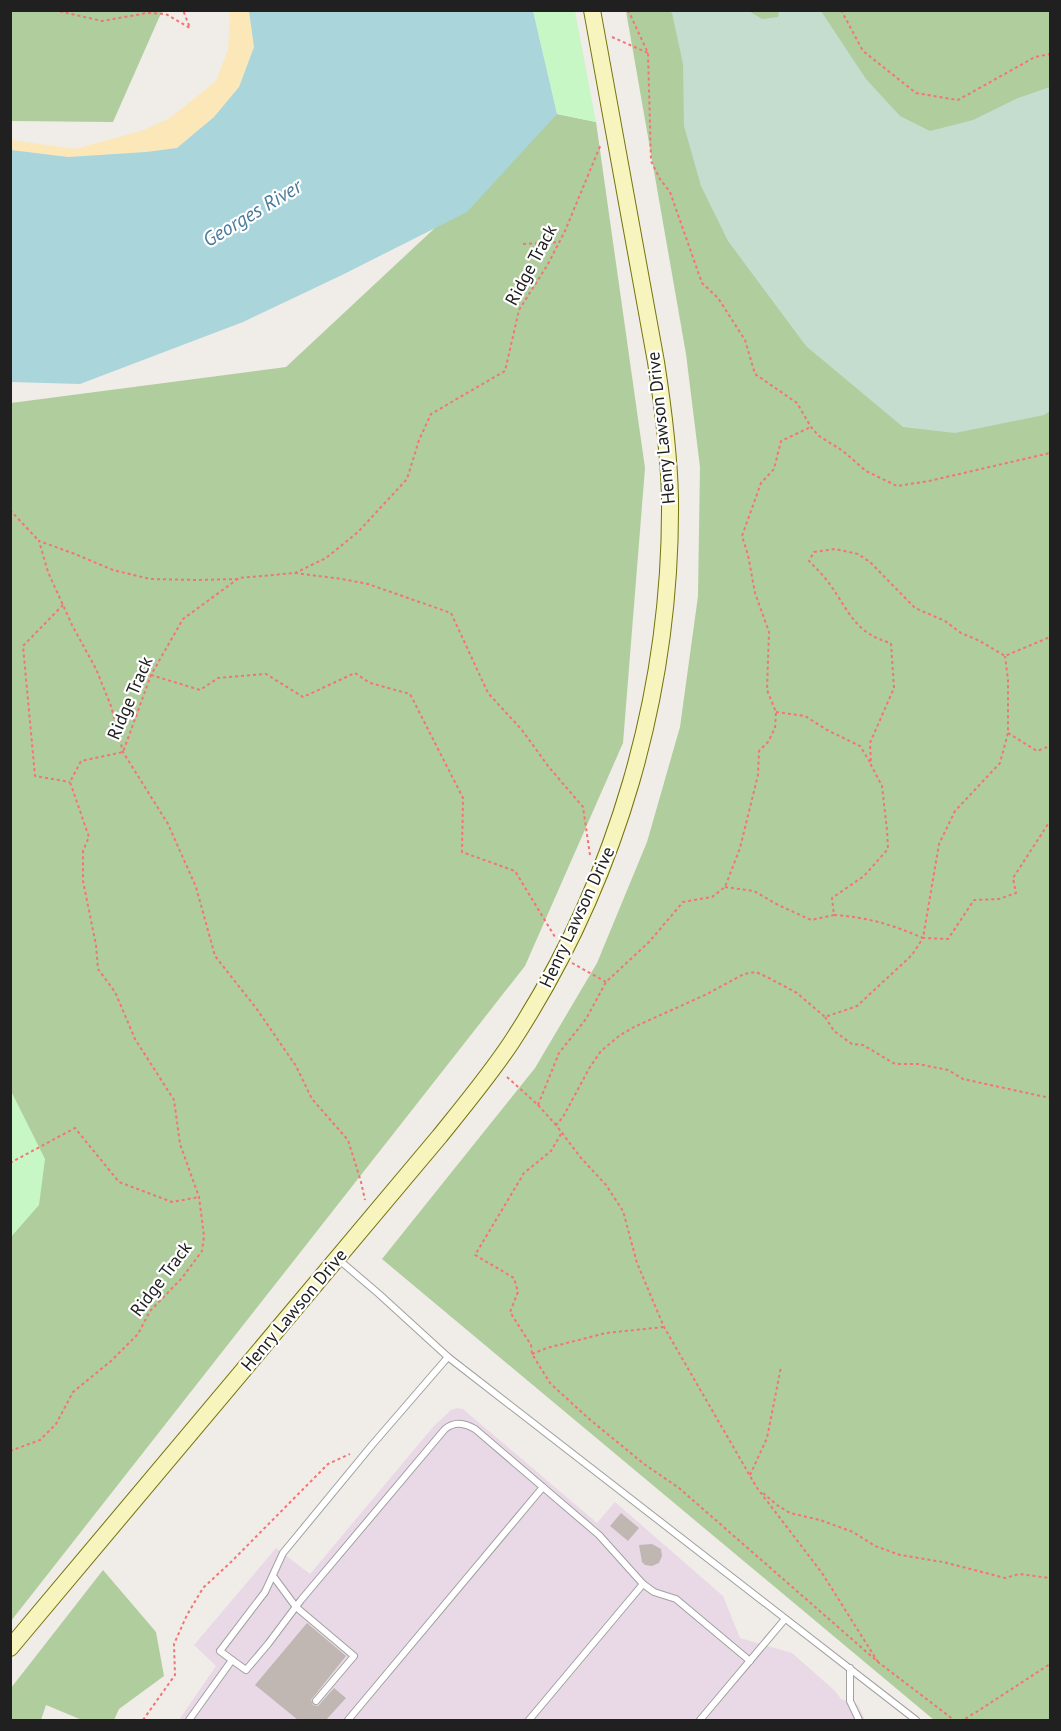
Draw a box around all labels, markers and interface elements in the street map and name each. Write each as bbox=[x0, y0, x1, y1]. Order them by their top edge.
water label: Georges River bbox=[198, 173, 307, 253]
street label: Ridge Track bbox=[500, 220, 562, 309]
street label: Henry Lawson Drive bbox=[641, 351, 680, 505]
street label: Ridge Track bbox=[102, 652, 157, 743]
street label: Henry Lawson Drive bbox=[534, 843, 619, 991]
street label: Ridge Track bbox=[125, 1236, 197, 1321]
street label: Henry Lawson Drive bbox=[236, 1244, 352, 1376]

